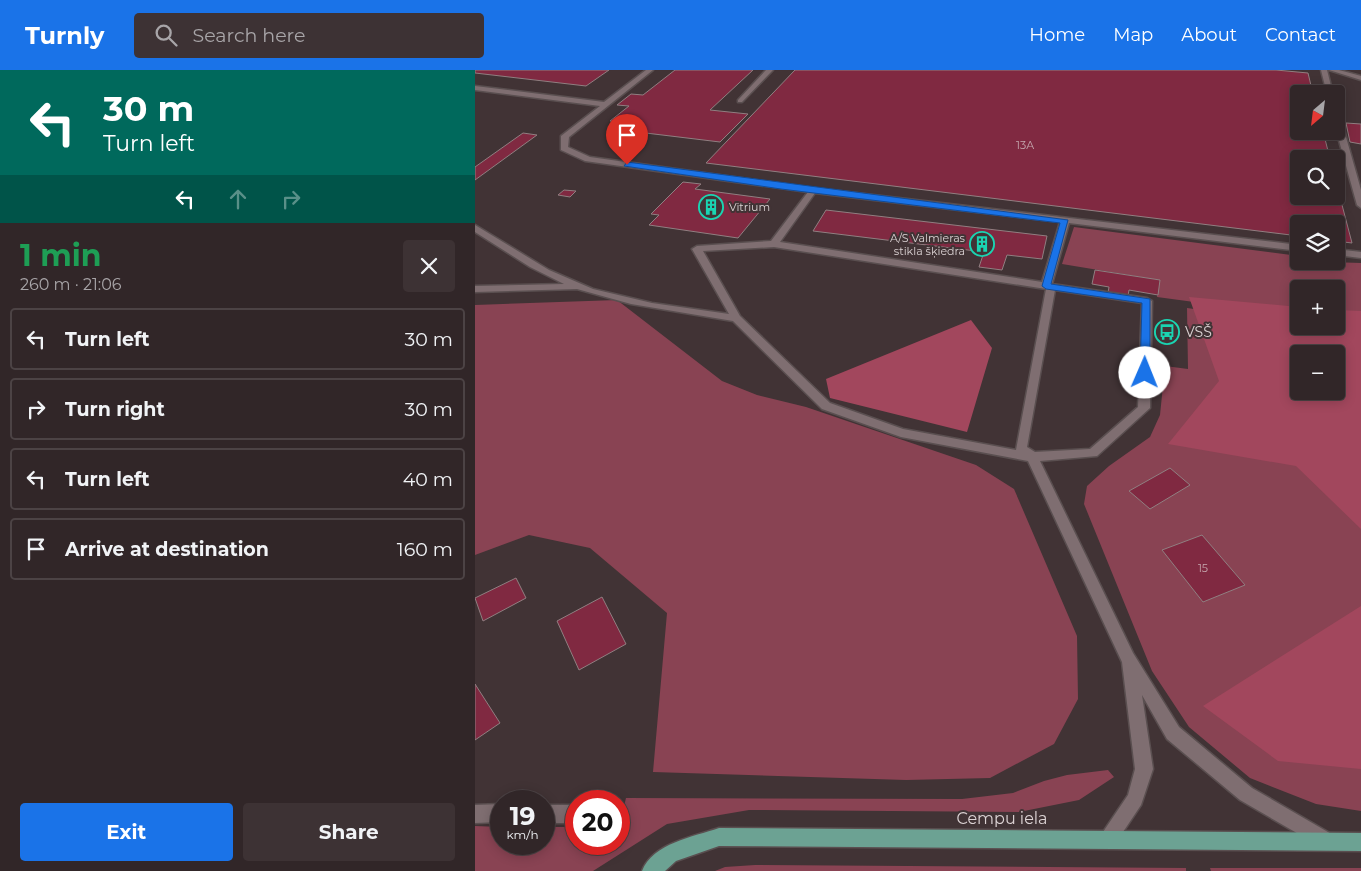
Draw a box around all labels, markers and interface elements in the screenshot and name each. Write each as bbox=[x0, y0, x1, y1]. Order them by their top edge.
search box bbox=[134, 13, 484, 58]
text: Turnly bbox=[25, 21, 104, 50]
icon: search bbox=[152, 21, 180, 49]
text: Search here bbox=[192, 24, 305, 47]
text: Home bbox=[1029, 24, 1085, 46]
text: Map bbox=[1113, 24, 1153, 46]
text: About bbox=[1181, 24, 1237, 46]
text: Contact bbox=[1265, 24, 1336, 46]
north arrow bbox=[1290, 85, 1345, 140]
map controls bbox=[1290, 85, 1345, 400]
text: 30 m bbox=[103, 87, 194, 130]
icon: left bbox=[20, 90, 85, 155]
pin bbox=[606, 114, 648, 165]
icon: arrive bbox=[613, 121, 641, 149]
text: Turn left bbox=[103, 130, 195, 157]
house number: 13A bbox=[1016, 138, 1034, 152]
button: search bbox=[1290, 150, 1345, 205]
icon: left bbox=[171, 185, 199, 213]
icon: ahead bbox=[224, 185, 252, 213]
icon: right bbox=[277, 185, 305, 213]
building icon: Vitrium bbox=[698, 194, 724, 220]
place label: Vitrium bbox=[729, 200, 770, 214]
button: layers bbox=[1290, 215, 1345, 270]
place label: A/S Valmieras stikla šķiedra bbox=[890, 231, 966, 258]
building icon: A/S Valmieras stikla šķiedra bbox=[969, 231, 995, 257]
text: 1 min bbox=[20, 237, 101, 274]
button: close bbox=[403, 240, 455, 292]
text: 260 m · 21:06 bbox=[20, 275, 122, 294]
button: + bbox=[1290, 280, 1345, 335]
bus stop icon: VSŠ bbox=[1154, 319, 1180, 345]
place label: VSŠ bbox=[1185, 323, 1212, 341]
icon: left bbox=[22, 325, 50, 353]
text: Turn left bbox=[65, 328, 150, 351]
text: 30 m bbox=[405, 328, 453, 351]
button: − bbox=[1290, 345, 1345, 400]
position arrow bbox=[1118, 346, 1170, 398]
icon: right bbox=[22, 395, 50, 423]
text: Turn right bbox=[65, 398, 165, 421]
text: 30 m bbox=[405, 398, 453, 421]
icon: left bbox=[22, 465, 50, 493]
text: Turn left bbox=[65, 468, 150, 491]
text: 40 m bbox=[403, 468, 453, 491]
icon: arrive bbox=[22, 535, 50, 563]
text: Arrive at destination bbox=[65, 538, 269, 561]
text: 160 m bbox=[397, 538, 453, 561]
house number: 15 bbox=[1198, 561, 1208, 575]
speed limit sign: 20 bbox=[565, 790, 630, 855]
text: 19 bbox=[510, 801, 535, 831]
button: Exit bbox=[20, 803, 233, 861]
button: Share bbox=[243, 803, 455, 861]
street label: Cempu iela bbox=[956, 809, 1048, 828]
text: km/h bbox=[506, 827, 539, 842]

